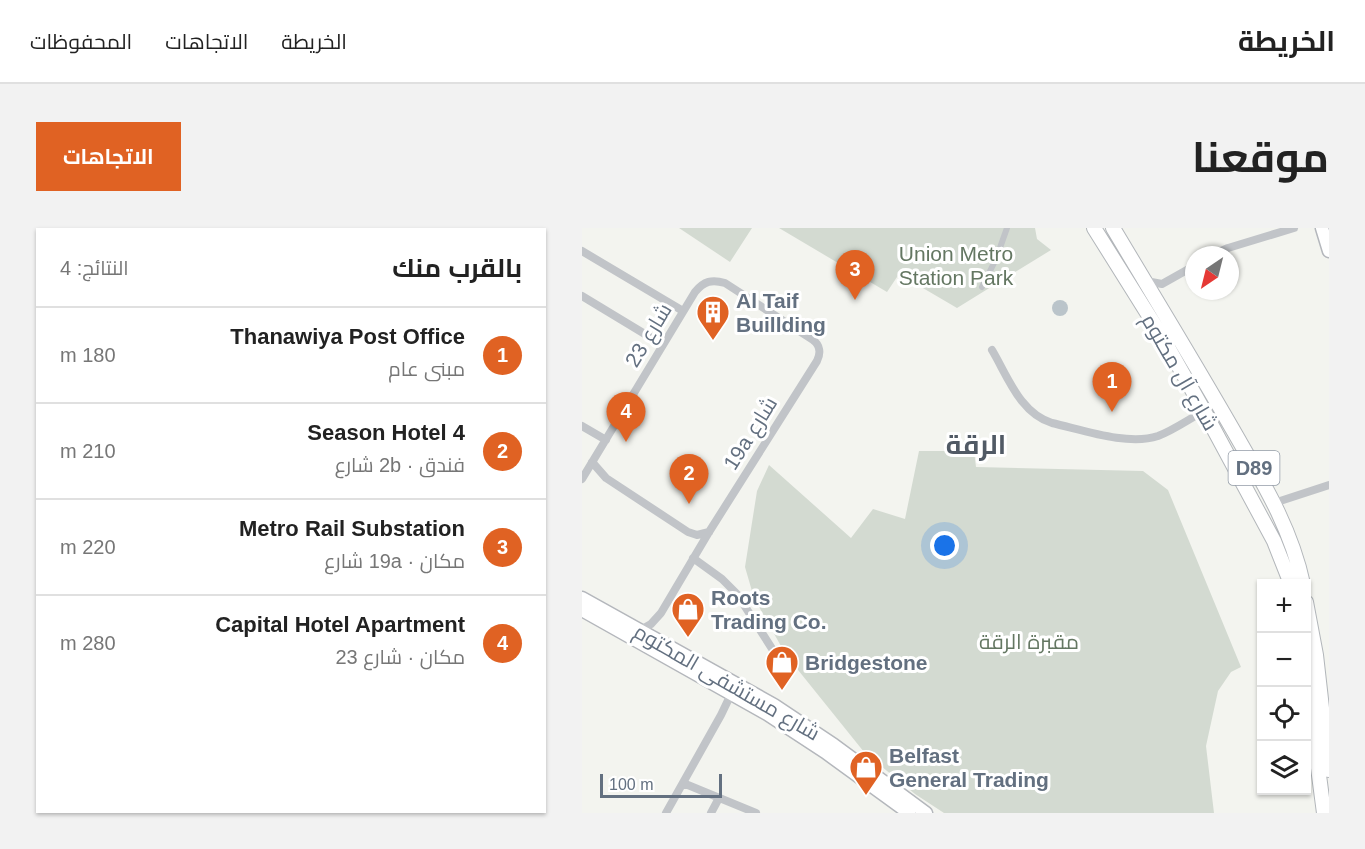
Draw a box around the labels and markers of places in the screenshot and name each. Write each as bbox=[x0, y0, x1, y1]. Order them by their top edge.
pin: 3 bbox=[836, 250, 874, 300]
place label: Al Taif Buillding bbox=[736, 289, 826, 336]
building icon: Al Taif Buillding bbox=[695, 294, 731, 341]
pin: 1 bbox=[1092, 362, 1132, 412]
pin: 4 bbox=[606, 392, 645, 442]
pin: 2 bbox=[670, 454, 708, 504]
place label: Roots Trading Co. bbox=[711, 586, 827, 633]
shop icon: Roots Trading Co. bbox=[670, 591, 706, 638]
shop icon: Bridgestone bbox=[764, 644, 800, 691]
place label: Bridgestone bbox=[805, 651, 928, 674]
place label: Belfast General Trading bbox=[889, 744, 1049, 791]
shop icon: Belfast General Trading bbox=[848, 749, 884, 796]

